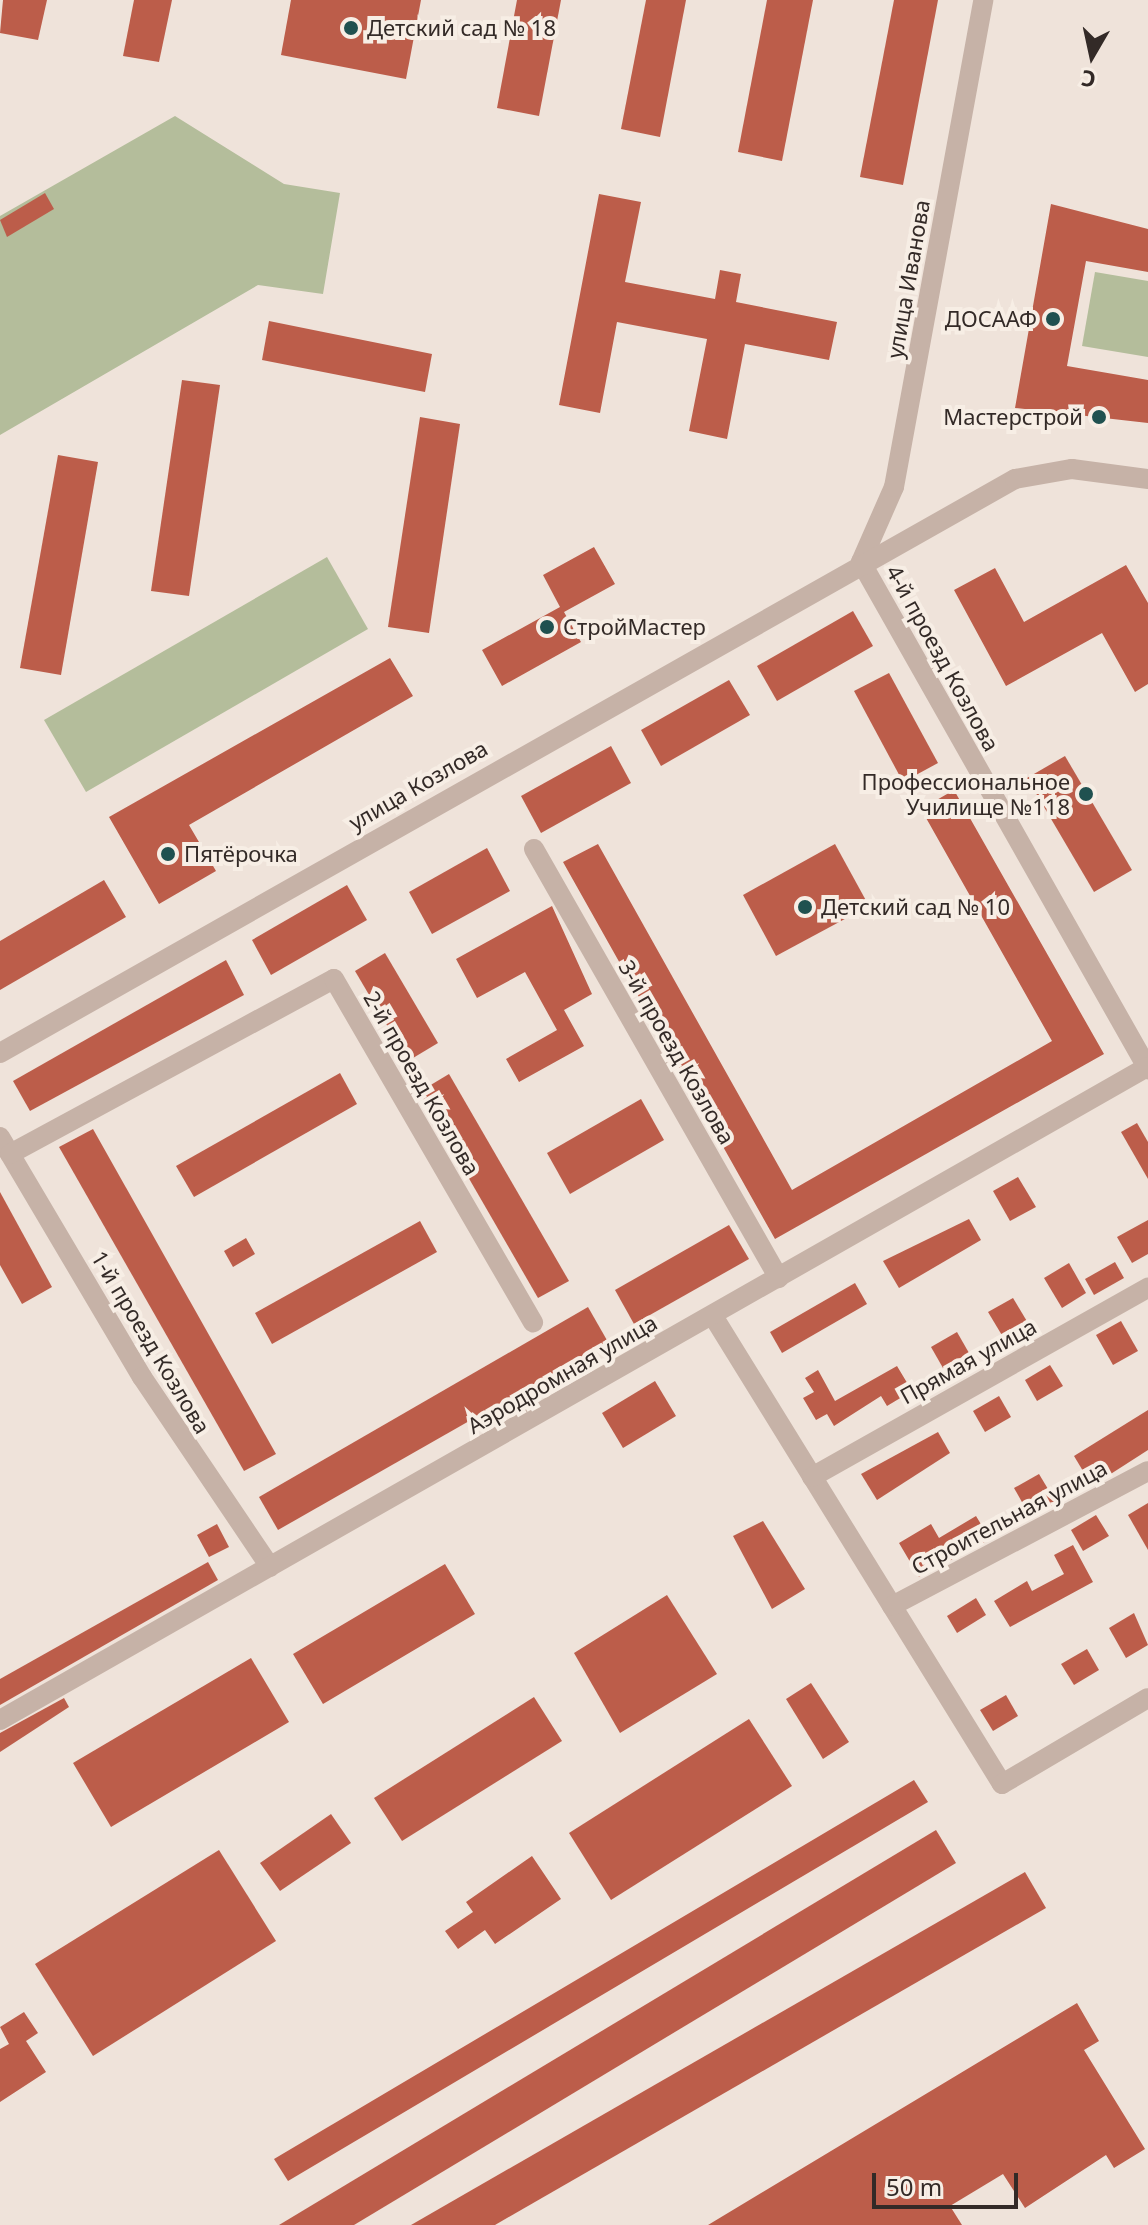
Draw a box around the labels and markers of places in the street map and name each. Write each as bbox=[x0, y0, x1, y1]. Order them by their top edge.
place label: Детский сад № 18 bbox=[367, 15, 556, 41]
marker: Детский сад № 18 bbox=[342, 19, 360, 37]
place label: ДОСААФ bbox=[945, 306, 1037, 332]
marker: ДОСААФ bbox=[1044, 310, 1062, 328]
place label: Мастерстрой bbox=[943, 404, 1083, 430]
marker: Мастерстрой bbox=[1090, 408, 1108, 426]
place label: СтройМастер bbox=[563, 614, 706, 640]
marker: СтройМастер bbox=[538, 618, 556, 636]
place label: Профессиональное Училище №118 bbox=[862, 768, 1070, 820]
marker: Профессиональное Училище №118 bbox=[1077, 785, 1095, 803]
place label: Пятёрочка bbox=[184, 841, 298, 867]
marker: Пятёрочка bbox=[159, 845, 177, 863]
place label: Детский сад № 10 bbox=[821, 894, 1010, 920]
marker: Детский сад № 10 bbox=[796, 898, 814, 916]

